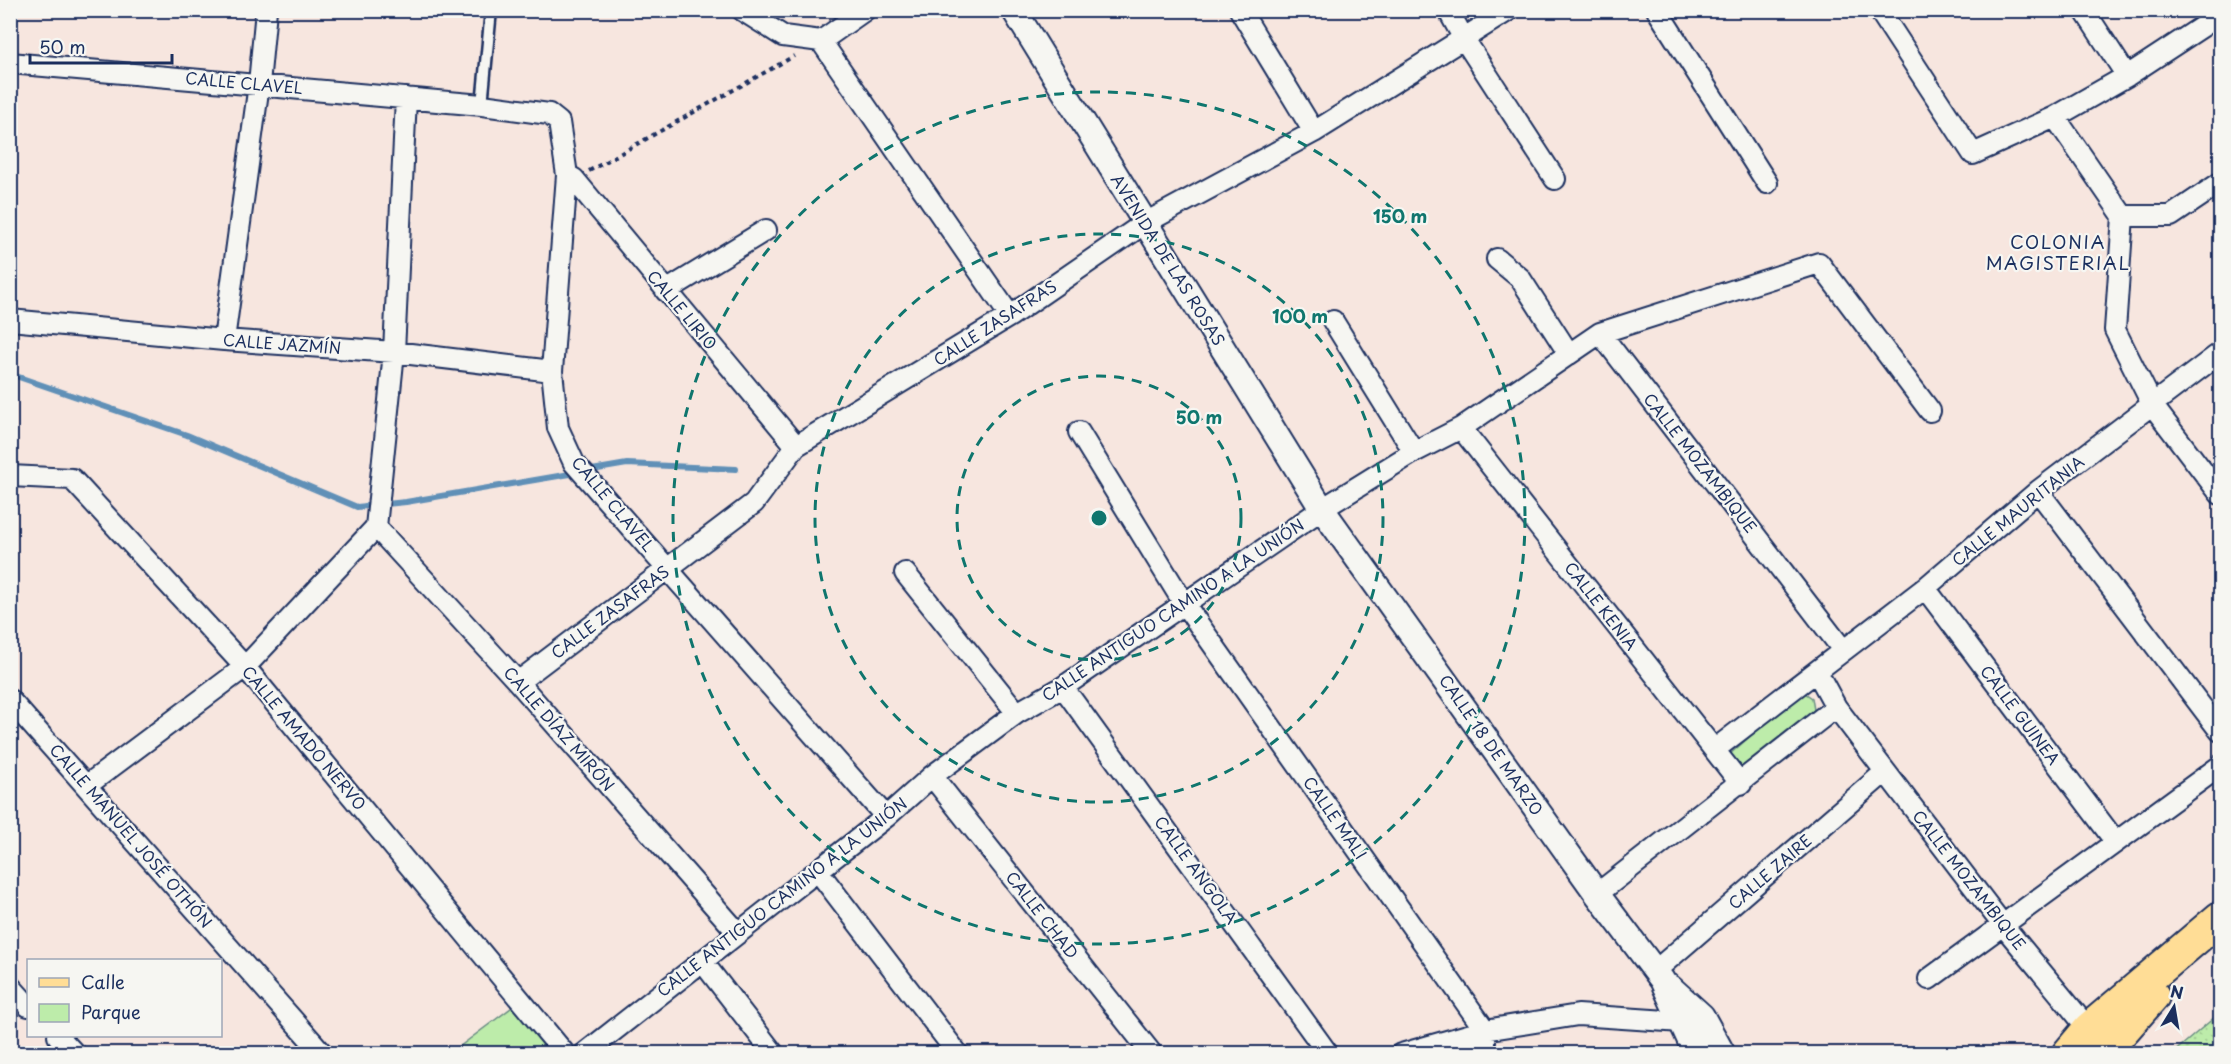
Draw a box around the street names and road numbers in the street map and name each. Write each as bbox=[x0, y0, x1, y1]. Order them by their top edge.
street label: CALLE CLAVEL bbox=[184, 65, 304, 99]
street label: AVENIDA DE LAS ROSAS bbox=[1106, 169, 1232, 350]
street label: CALLE LIRIO bbox=[642, 264, 723, 354]
street label: CALLE ZASAFRAS bbox=[928, 273, 1061, 371]
street label: CALLE JAZMÍN bbox=[222, 327, 342, 359]
street label: CALLE MOZAMBIQUE bbox=[1638, 387, 1763, 537]
street label: CALLE MAURITANIA bbox=[1946, 449, 2089, 571]
street label: CALLE CLAVEL bbox=[567, 451, 661, 556]
street label: CALLE ANTIGUO CAMINO A LA UNIÓN bbox=[1036, 512, 1308, 706]
street label: CALLE KENIA bbox=[1560, 556, 1644, 655]
street label: CALLE ZASAFRAS bbox=[545, 559, 674, 664]
street label: CALLE AMADO NERVO bbox=[237, 660, 372, 815]
street label: CALLE GUINEA bbox=[1975, 660, 2066, 770]
street label: CALLE DÍAZ MIRÓN bbox=[499, 661, 621, 796]
street label: CALLE 18 DE MARZO bbox=[1434, 669, 1549, 820]
street label: CALLE MANUEL JOSÉ OTHÓN bbox=[45, 738, 219, 933]
street label: CALLE MALI bbox=[1298, 771, 1373, 864]
street label: CALLE ANTIGUO CAMINO A LA UNIÓN bbox=[651, 791, 912, 1002]
street label: CALLE MOZAMBIQUE bbox=[1907, 804, 2032, 954]
street label: CALLE ANGOLA bbox=[1149, 810, 1244, 928]
street label: CALLE ZAIRE bbox=[1722, 828, 1816, 914]
street label: CALLE CHAD bbox=[1001, 865, 1085, 963]

